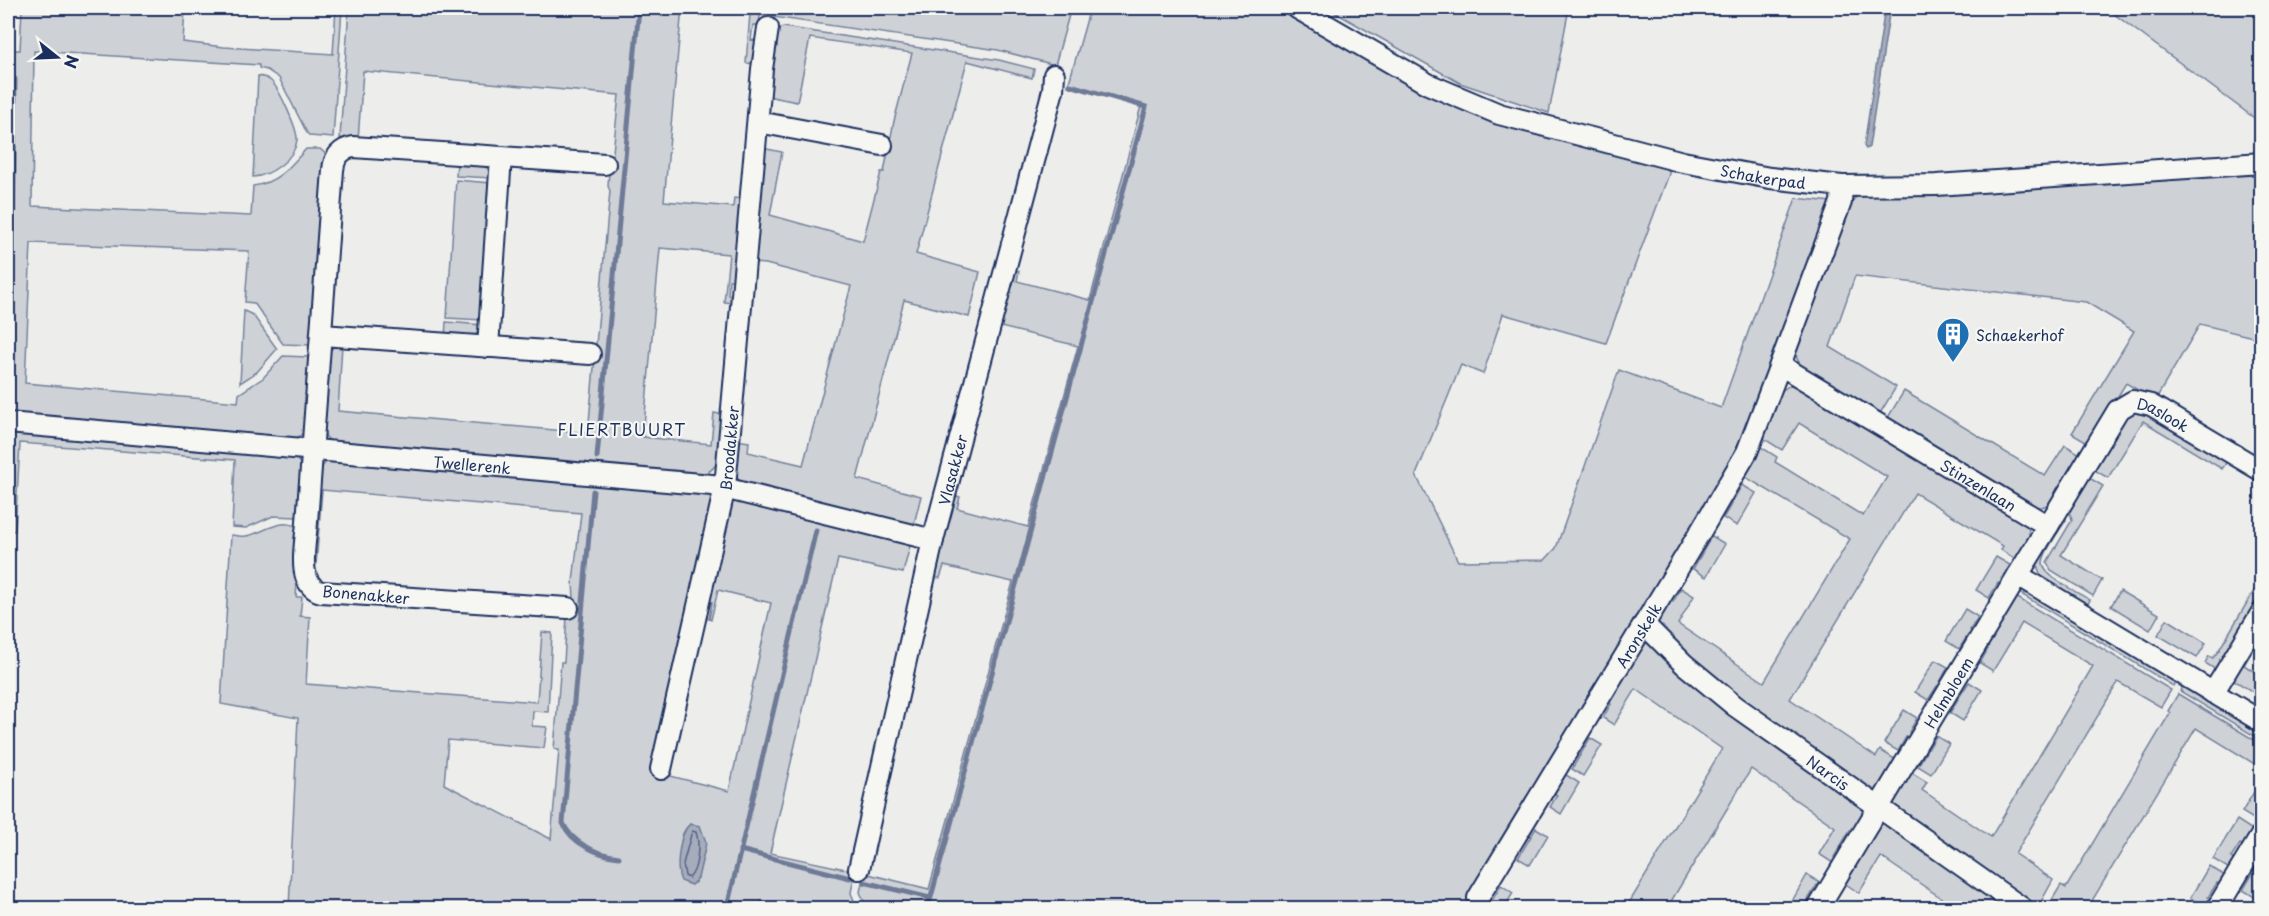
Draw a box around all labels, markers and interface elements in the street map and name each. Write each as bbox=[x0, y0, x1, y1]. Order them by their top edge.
north arrow bbox=[27, 27, 87, 87]
text: N bbox=[59, 52, 86, 72]
street label: Schakerpad bbox=[1719, 158, 1807, 193]
building icon: Schaekerhof bbox=[1935, 316, 1971, 363]
place label: Schaekerhof bbox=[1976, 323, 2065, 346]
street label: Daslook bbox=[2135, 391, 2194, 437]
street label: Broodakker bbox=[713, 405, 744, 492]
district label: FLIERTBUURT bbox=[557, 417, 687, 441]
street label: Vlasakker bbox=[931, 432, 972, 508]
street label: Twellerenk bbox=[433, 449, 512, 479]
street label: Stinzenlaan bbox=[1936, 453, 2021, 516]
street label: Bonenakker bbox=[321, 579, 411, 609]
street label: Aronskelk bbox=[1609, 598, 1666, 672]
street label: Helmbloem bbox=[1917, 652, 1978, 732]
street label: Narcis bbox=[1802, 749, 1855, 795]

